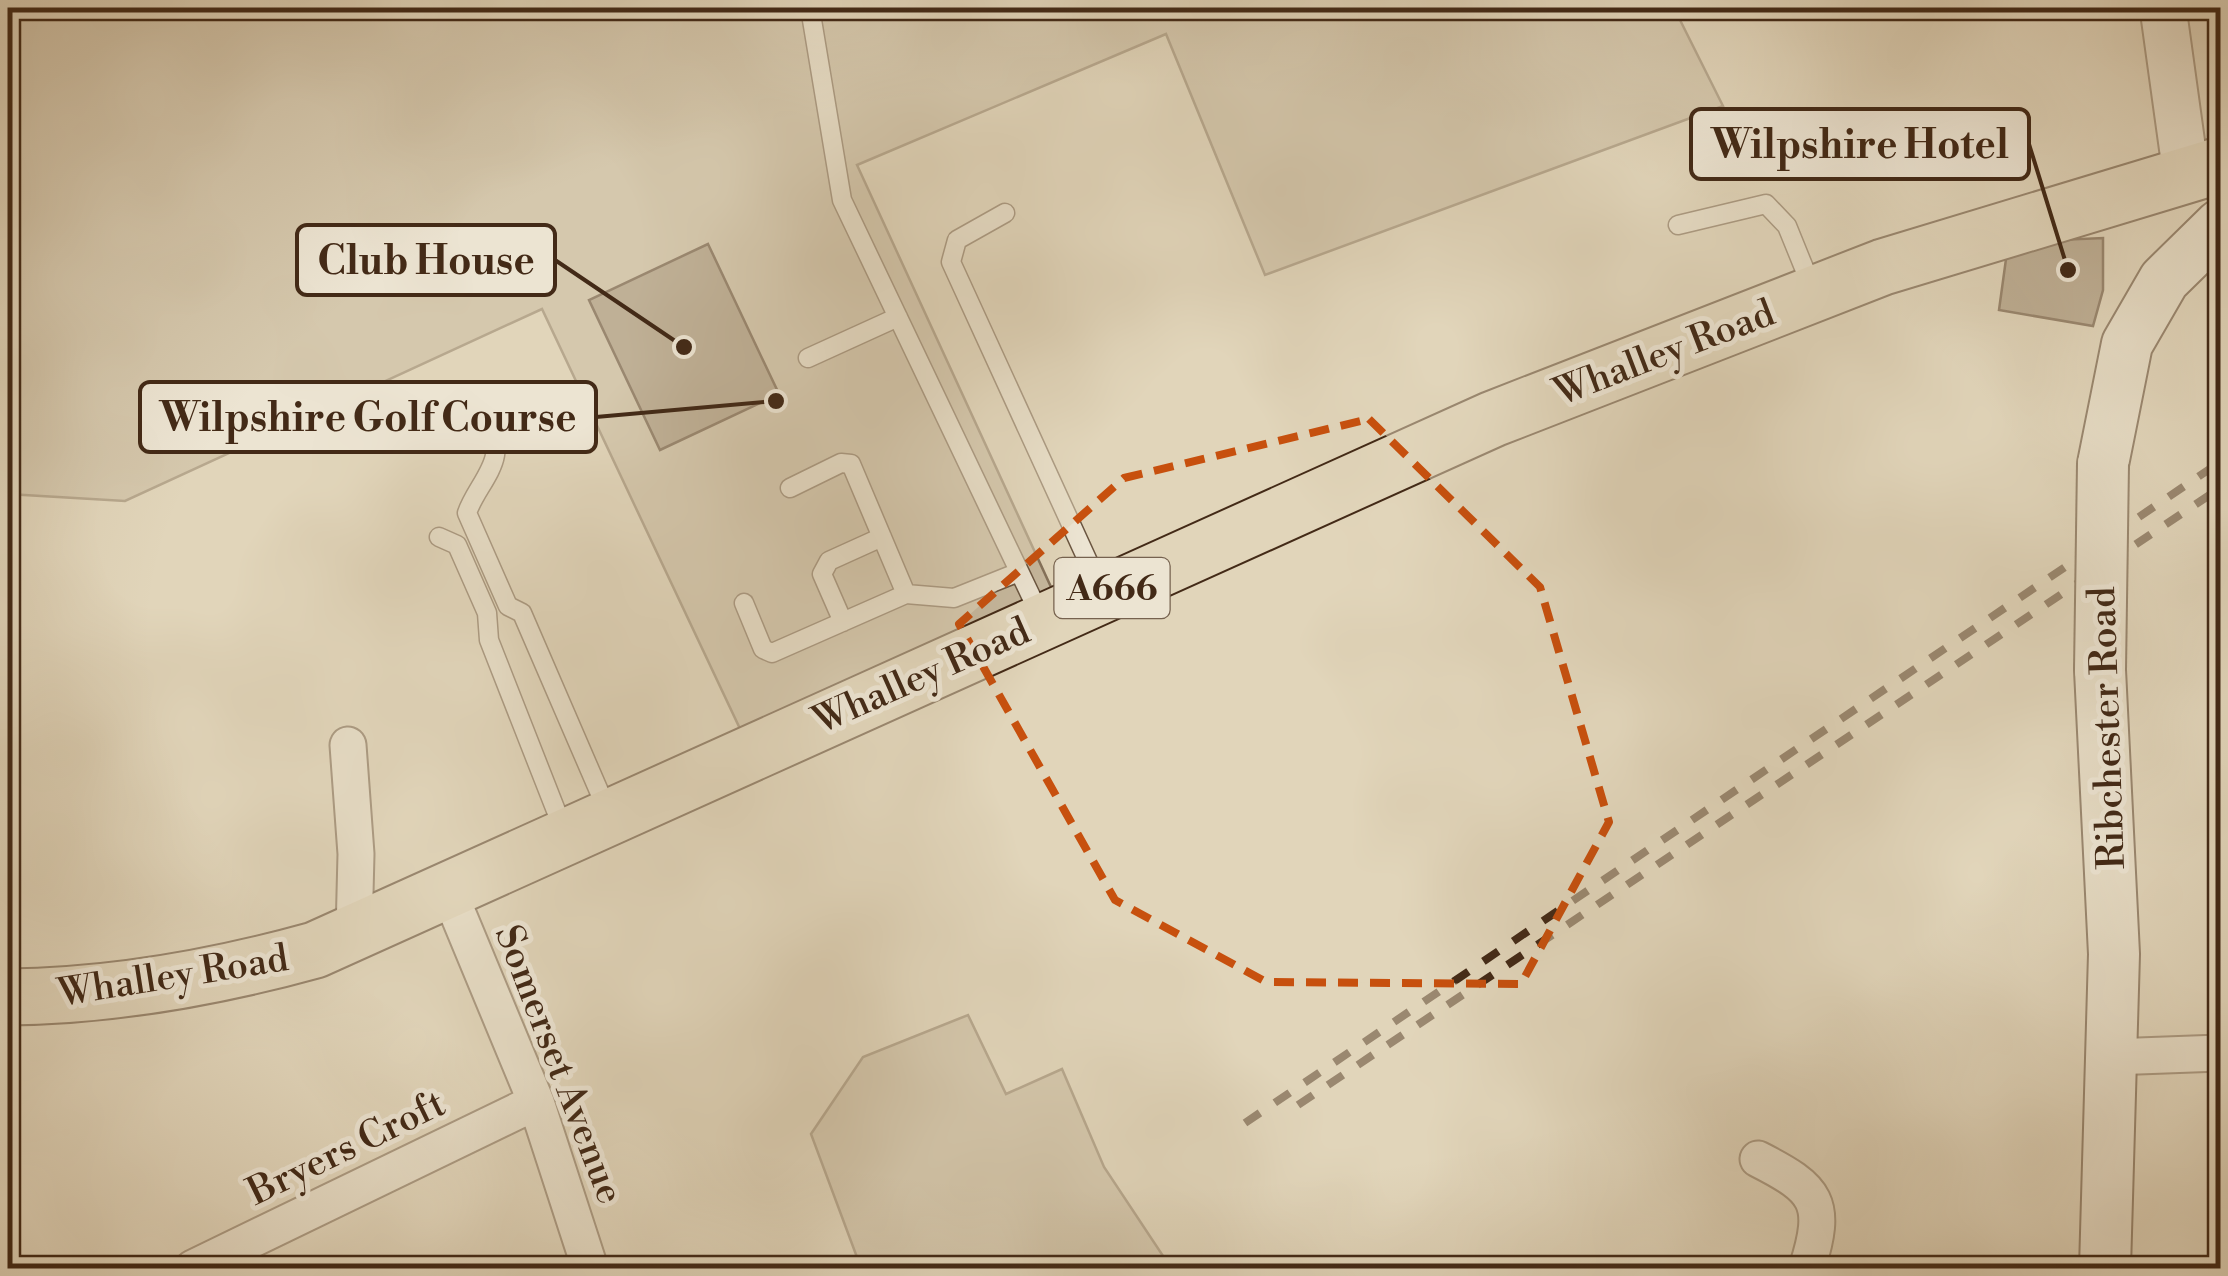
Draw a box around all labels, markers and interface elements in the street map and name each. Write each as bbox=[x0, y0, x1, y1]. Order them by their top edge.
callout: Wilpshire Hotel bbox=[1691, 109, 2029, 179]
text: Wilpshire Hotel bbox=[1710, 121, 2009, 171]
callout: Club House bbox=[297, 225, 555, 295]
text: Club House bbox=[317, 237, 535, 287]
street label: Whalley Road bbox=[1547, 290, 1782, 417]
callout: Wilpshire Golf Course bbox=[140, 382, 596, 452]
text: Wilpshire Golf Course bbox=[159, 394, 576, 444]
road number: A666 bbox=[1054, 558, 1170, 618]
street label: Ribchester Road bbox=[2079, 585, 2136, 870]
street label: Whalley Road bbox=[805, 607, 1038, 745]
street label: Somerset Avenue bbox=[484, 919, 633, 1210]
street label: Whalley Road bbox=[54, 935, 292, 1018]
street label: Bryers Croft bbox=[239, 1080, 453, 1217]

